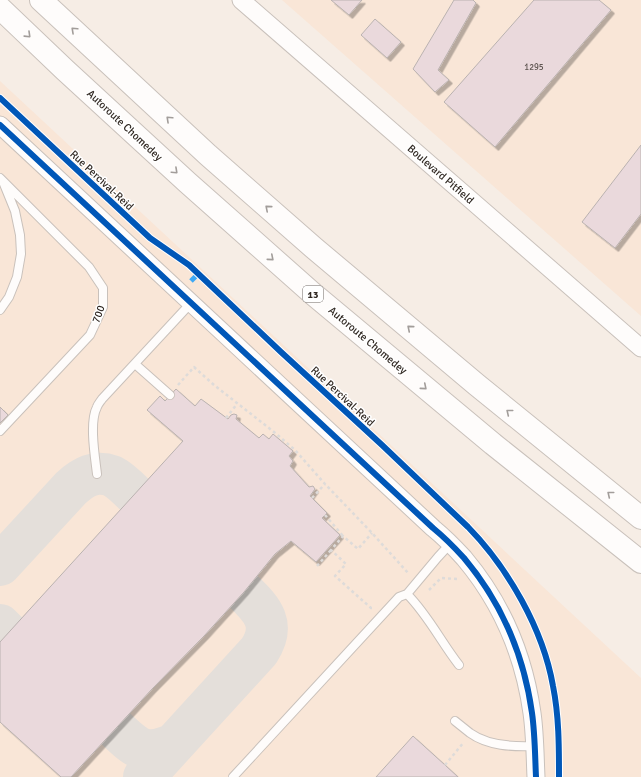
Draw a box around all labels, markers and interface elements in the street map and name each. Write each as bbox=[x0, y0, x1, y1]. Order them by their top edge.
one-way arrow bbox=[71, 27, 79, 35]
one-way arrow bbox=[23, 30, 31, 37]
house number: 1295 bbox=[524, 62, 544, 73]
street label: Autoroute Chomedey bbox=[84, 87, 166, 164]
one-way arrow bbox=[166, 116, 174, 123]
street label: Boulevard Pitfield bbox=[405, 142, 477, 207]
street label: Rue Percival-Reid bbox=[67, 148, 136, 213]
one-way arrow bbox=[170, 166, 178, 173]
one-way arrow bbox=[265, 205, 273, 212]
one-way arrow bbox=[267, 253, 274, 260]
road number: 13 bbox=[303, 286, 323, 302]
street label: 700 bbox=[89, 304, 108, 325]
street label: Autoroute Chomedey bbox=[326, 304, 410, 378]
one-way arrow bbox=[407, 326, 414, 333]
street label: Rue Percival-Reid bbox=[308, 364, 377, 429]
one-way arrow bbox=[419, 382, 427, 390]
one-way arrow bbox=[507, 409, 514, 416]
one-way arrow bbox=[608, 491, 615, 498]

